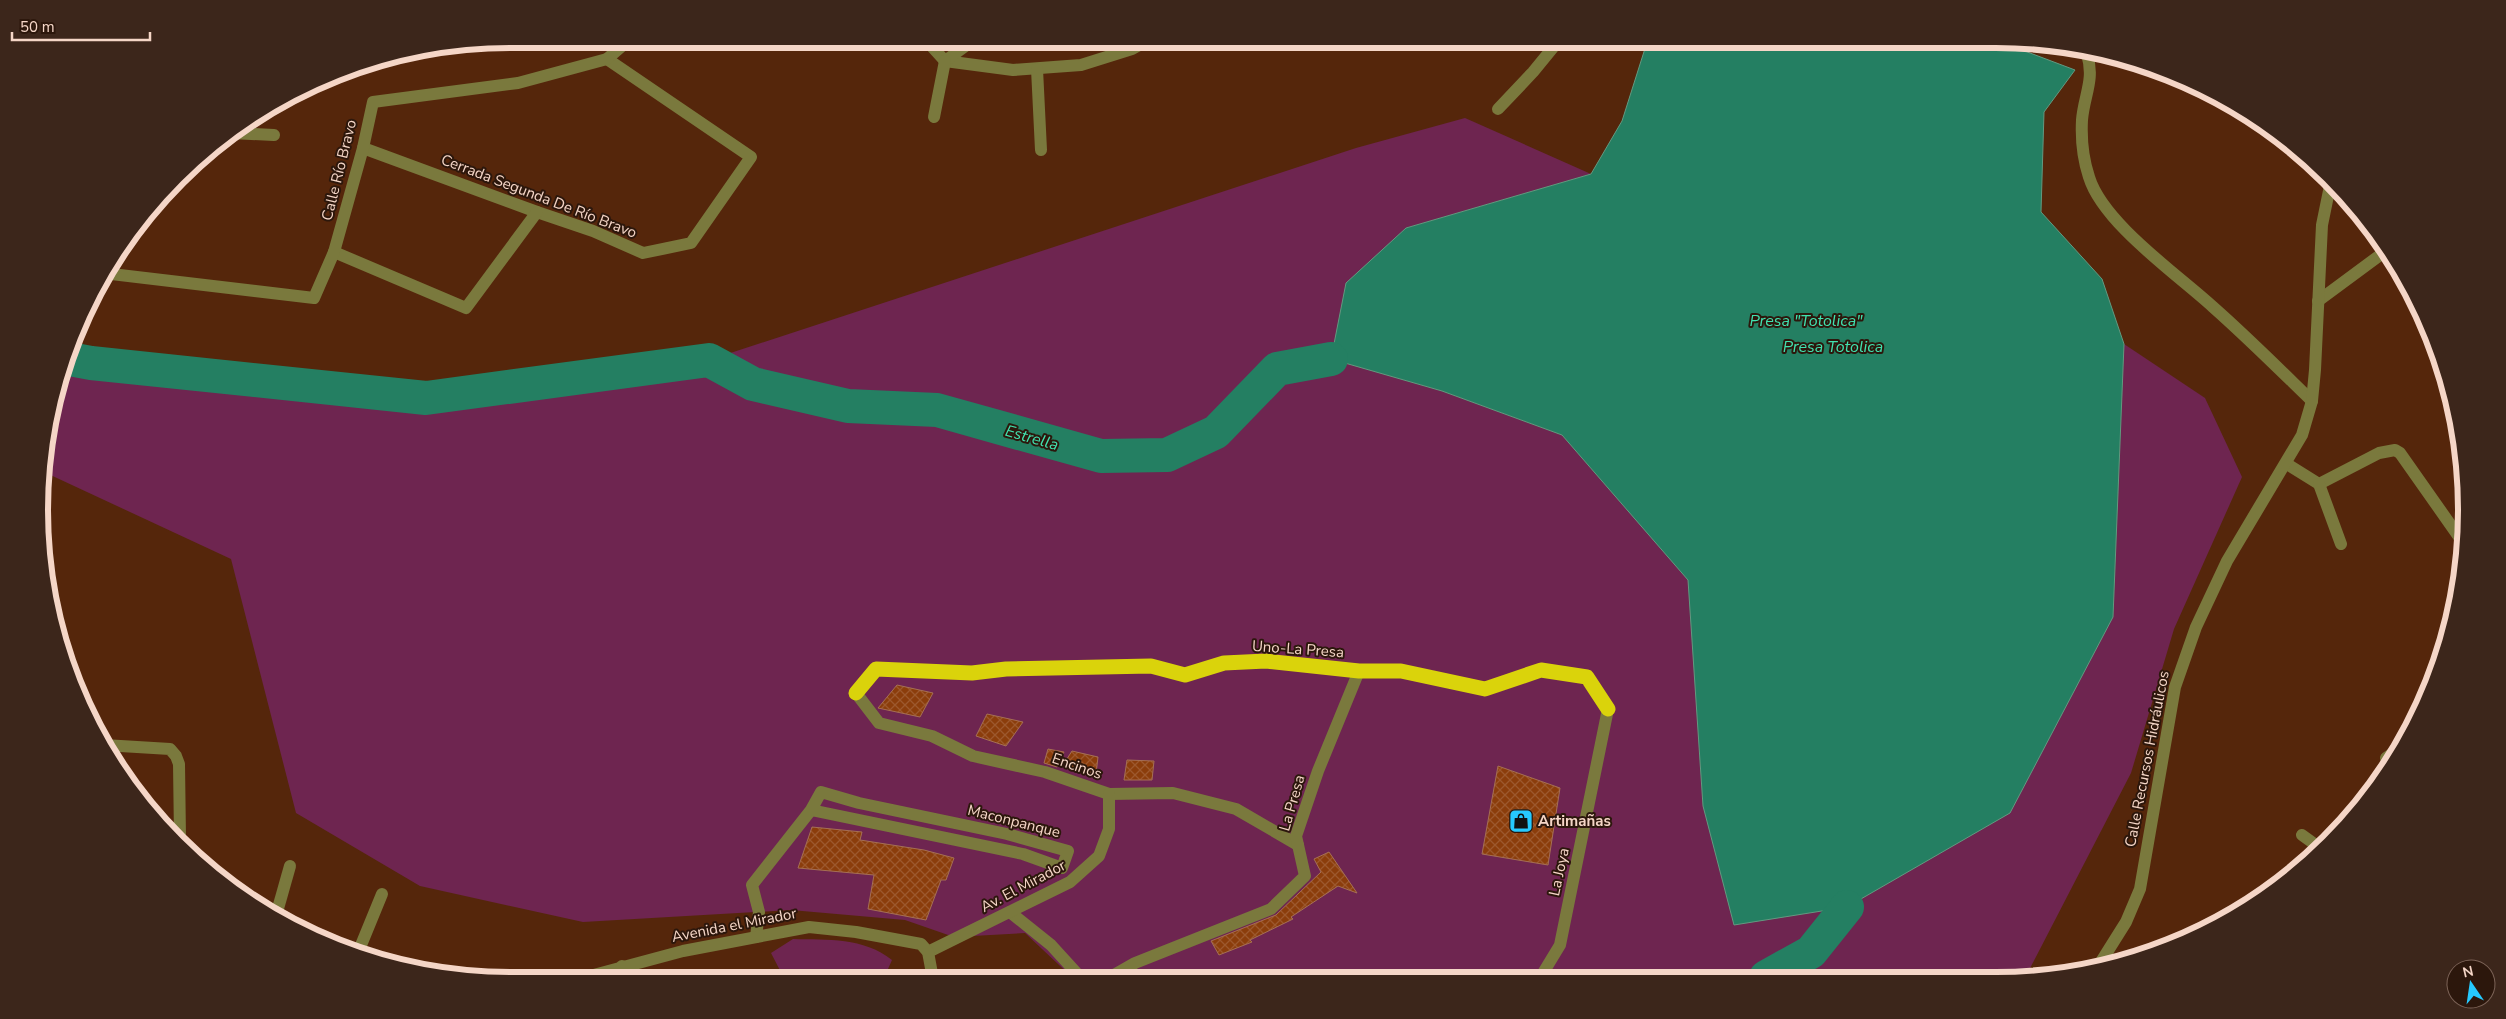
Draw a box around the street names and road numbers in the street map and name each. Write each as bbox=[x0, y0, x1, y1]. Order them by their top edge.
street label: Calle Río Bravo bbox=[317, 117, 361, 223]
street label: Cerrada Segunda De Río Bravo bbox=[438, 149, 640, 243]
street label: Uno-La Presa bbox=[1251, 636, 1345, 662]
street label: Calle Recursos Hidráulicos bbox=[2120, 669, 2174, 849]
street label: Encinos bbox=[1049, 748, 1105, 784]
street label: La Presa bbox=[1274, 773, 1310, 833]
street label: Maconpanque bbox=[966, 800, 1062, 842]
street label: La Joya bbox=[1544, 846, 1574, 898]
street label: Av. El Mirador bbox=[977, 855, 1070, 917]
street label: Avenida el Mirador bbox=[670, 903, 799, 947]

